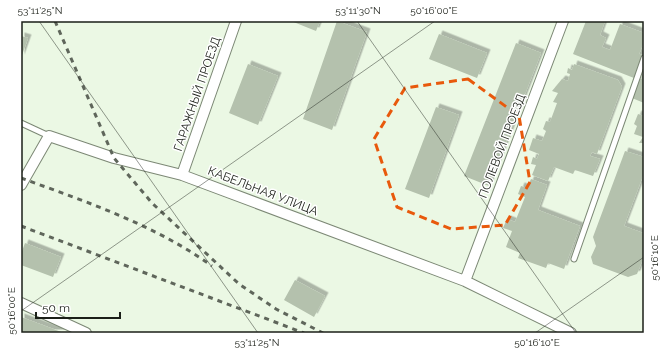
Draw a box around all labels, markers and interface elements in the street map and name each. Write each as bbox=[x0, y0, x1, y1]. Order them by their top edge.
text: 53°11'25"N bbox=[18, 5, 62, 16]
text: 53°11'30"N bbox=[335, 5, 381, 16]
text: 50°16'00"E bbox=[410, 5, 458, 16]
street label: ГАРАЖНЫЙ ПРОЕЗД bbox=[171, 35, 223, 153]
street label: ПОЛЕВОЙ ПРОЕЗД bbox=[476, 92, 528, 200]
street label: КАБЕЛЬНАЯ УЛИЦА bbox=[206, 164, 320, 218]
text: 50°16'10"E bbox=[649, 235, 660, 281]
text: 50°16'00"E bbox=[6, 287, 17, 335]
scale bar bbox=[36, 294, 120, 320]
text: 50 m bbox=[42, 301, 70, 315]
text: 53°11'25"N bbox=[235, 337, 279, 348]
text: 50°16'10"E bbox=[514, 337, 560, 348]

